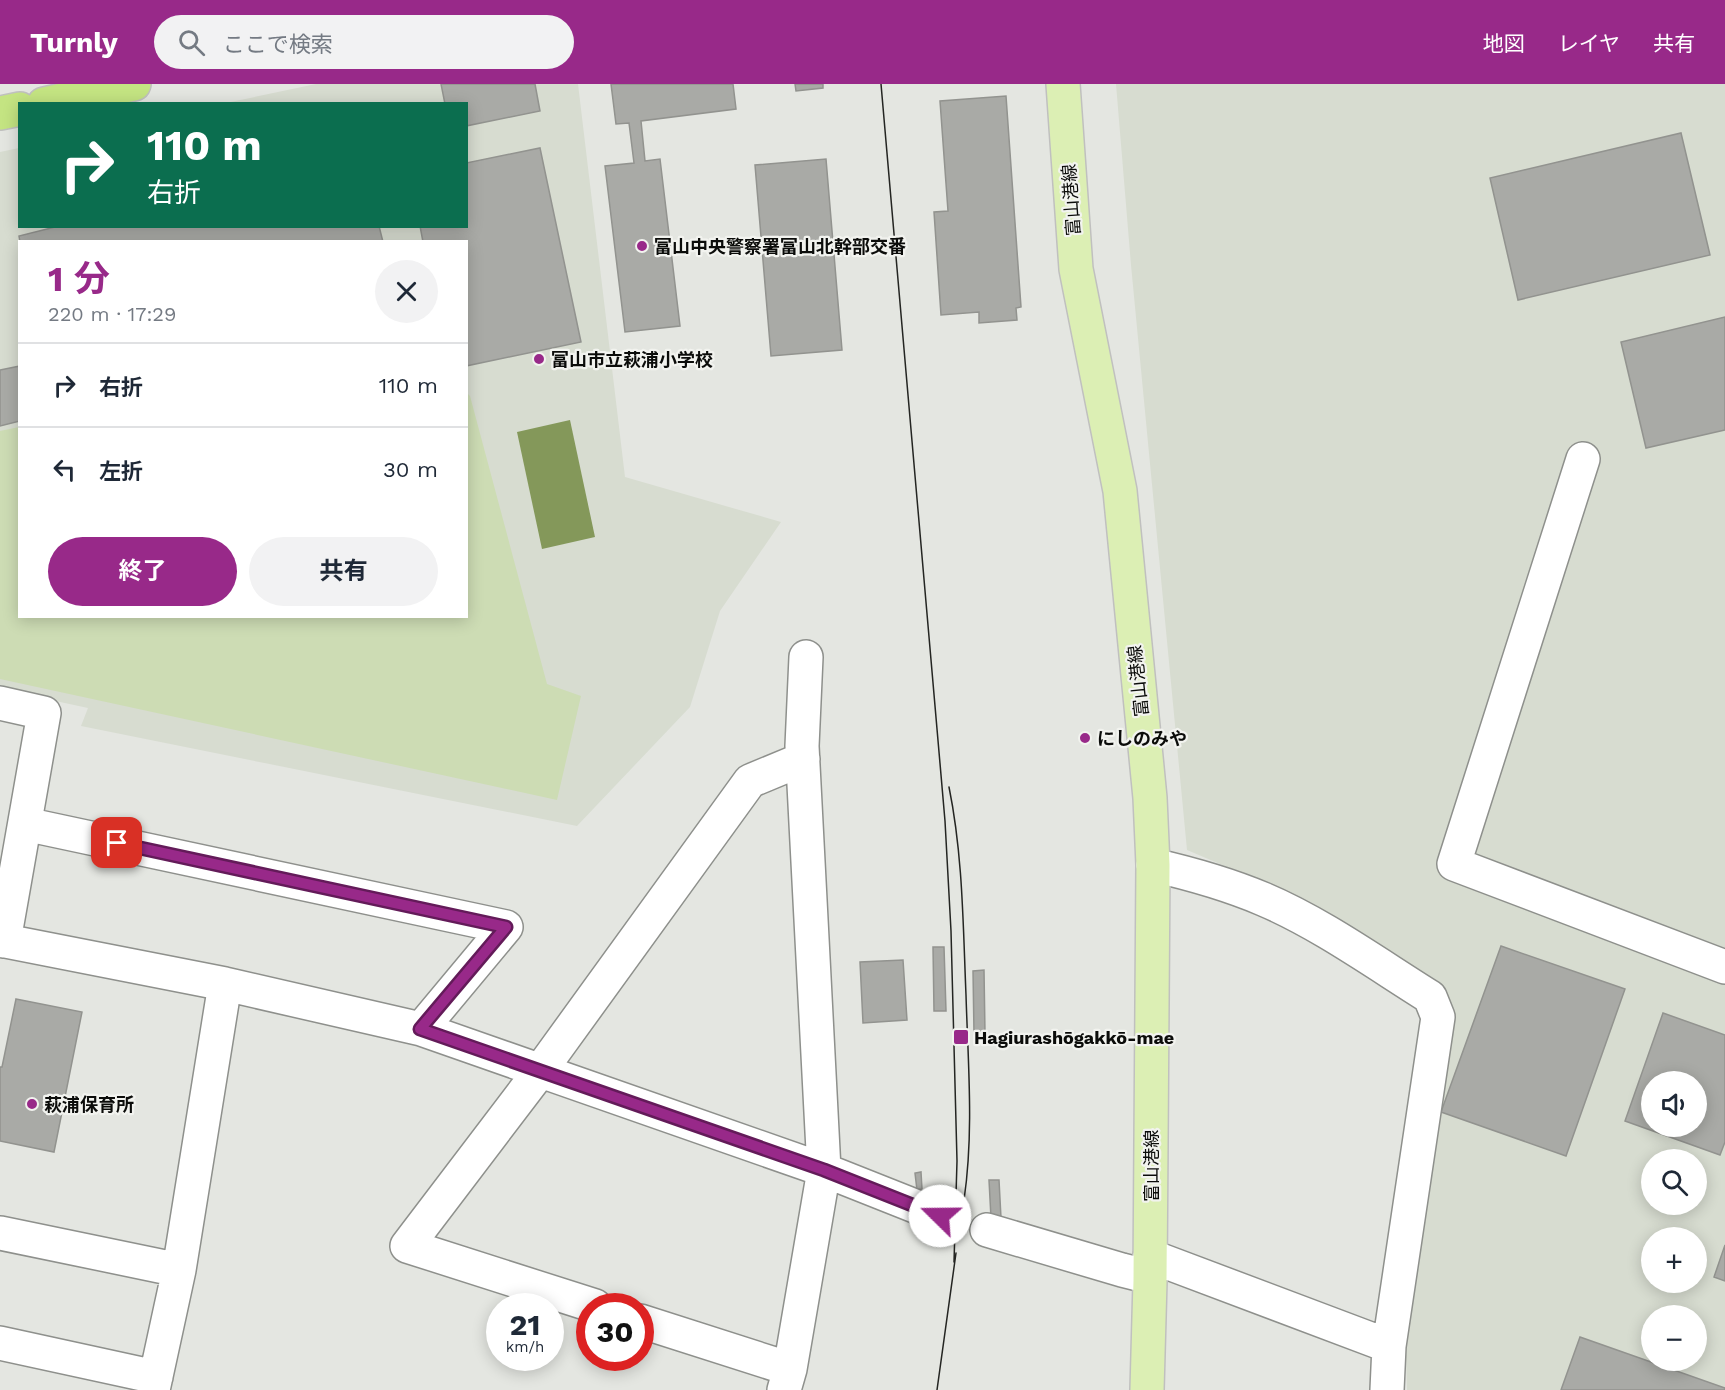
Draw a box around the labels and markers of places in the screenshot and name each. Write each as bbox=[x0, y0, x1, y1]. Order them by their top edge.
place label: 富山中央警察署富山北幹部交番 bbox=[654, 236, 906, 257]
marker: 富山中央警察署富山北幹部交番 bbox=[635, 239, 649, 253]
place label: 富山市立萩浦小学校 bbox=[551, 349, 713, 370]
marker: 富山市立萩浦小学校 bbox=[532, 352, 546, 366]
place label: にしのみや bbox=[1097, 728, 1187, 749]
marker: にしのみや bbox=[1078, 731, 1092, 745]
pin bbox=[91, 817, 142, 868]
place label: Hagiurashōgakkō-mae bbox=[974, 1027, 1174, 1048]
marker: Hagiurashōgakkō-mae bbox=[952, 1028, 970, 1046]
place label: 萩浦保育所 bbox=[44, 1094, 134, 1115]
marker: 萩浦保育所 bbox=[25, 1097, 39, 1111]

